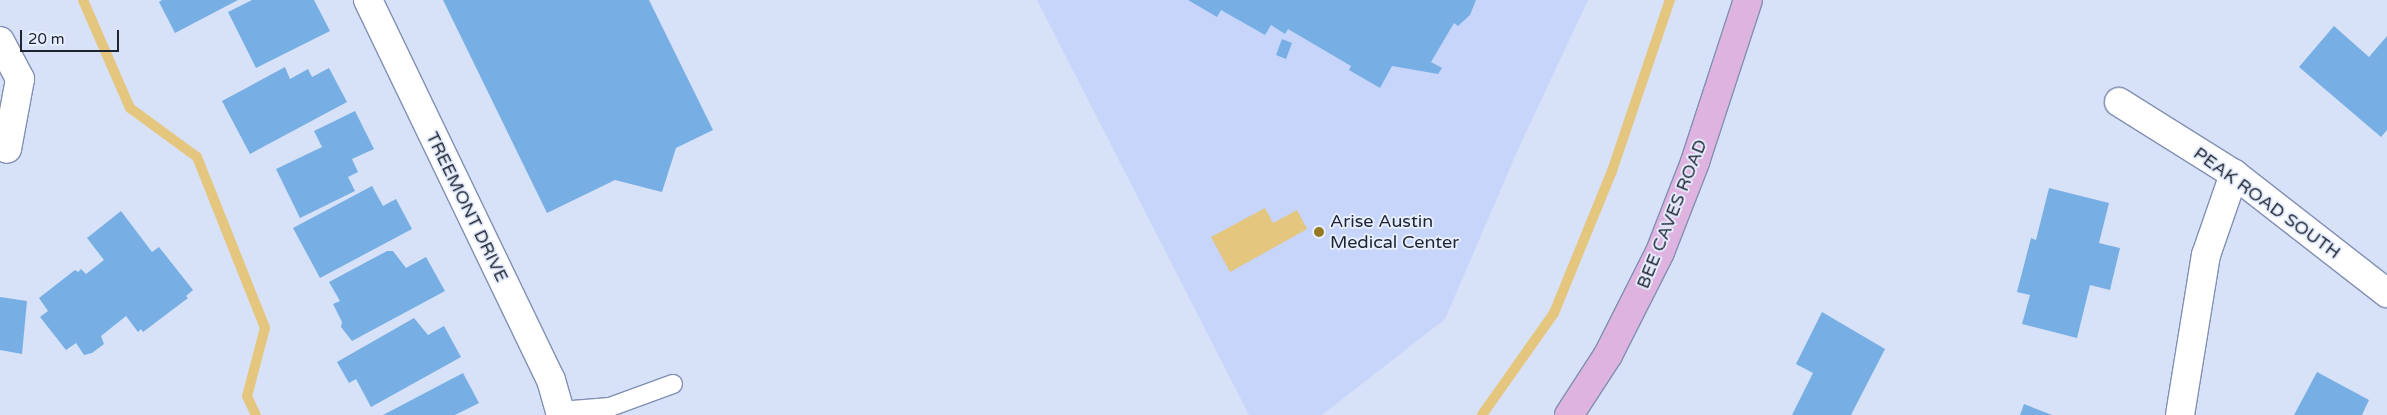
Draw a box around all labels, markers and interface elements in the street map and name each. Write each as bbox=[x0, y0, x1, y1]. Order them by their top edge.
scale bar bbox=[22, 20, 121, 52]
text: 20 m bbox=[28, 30, 65, 48]
street label: TREEMONT DRIVE bbox=[421, 128, 513, 286]
street label: BEE CAVES ROAD bbox=[1632, 136, 1712, 292]
street label: PEAK ROAD SOUTH bbox=[2189, 142, 2345, 264]
place label: Arise Austin Medical Center bbox=[1330, 211, 1459, 253]
marker: Arise Austin Medical Center bbox=[1312, 225, 1326, 239]

